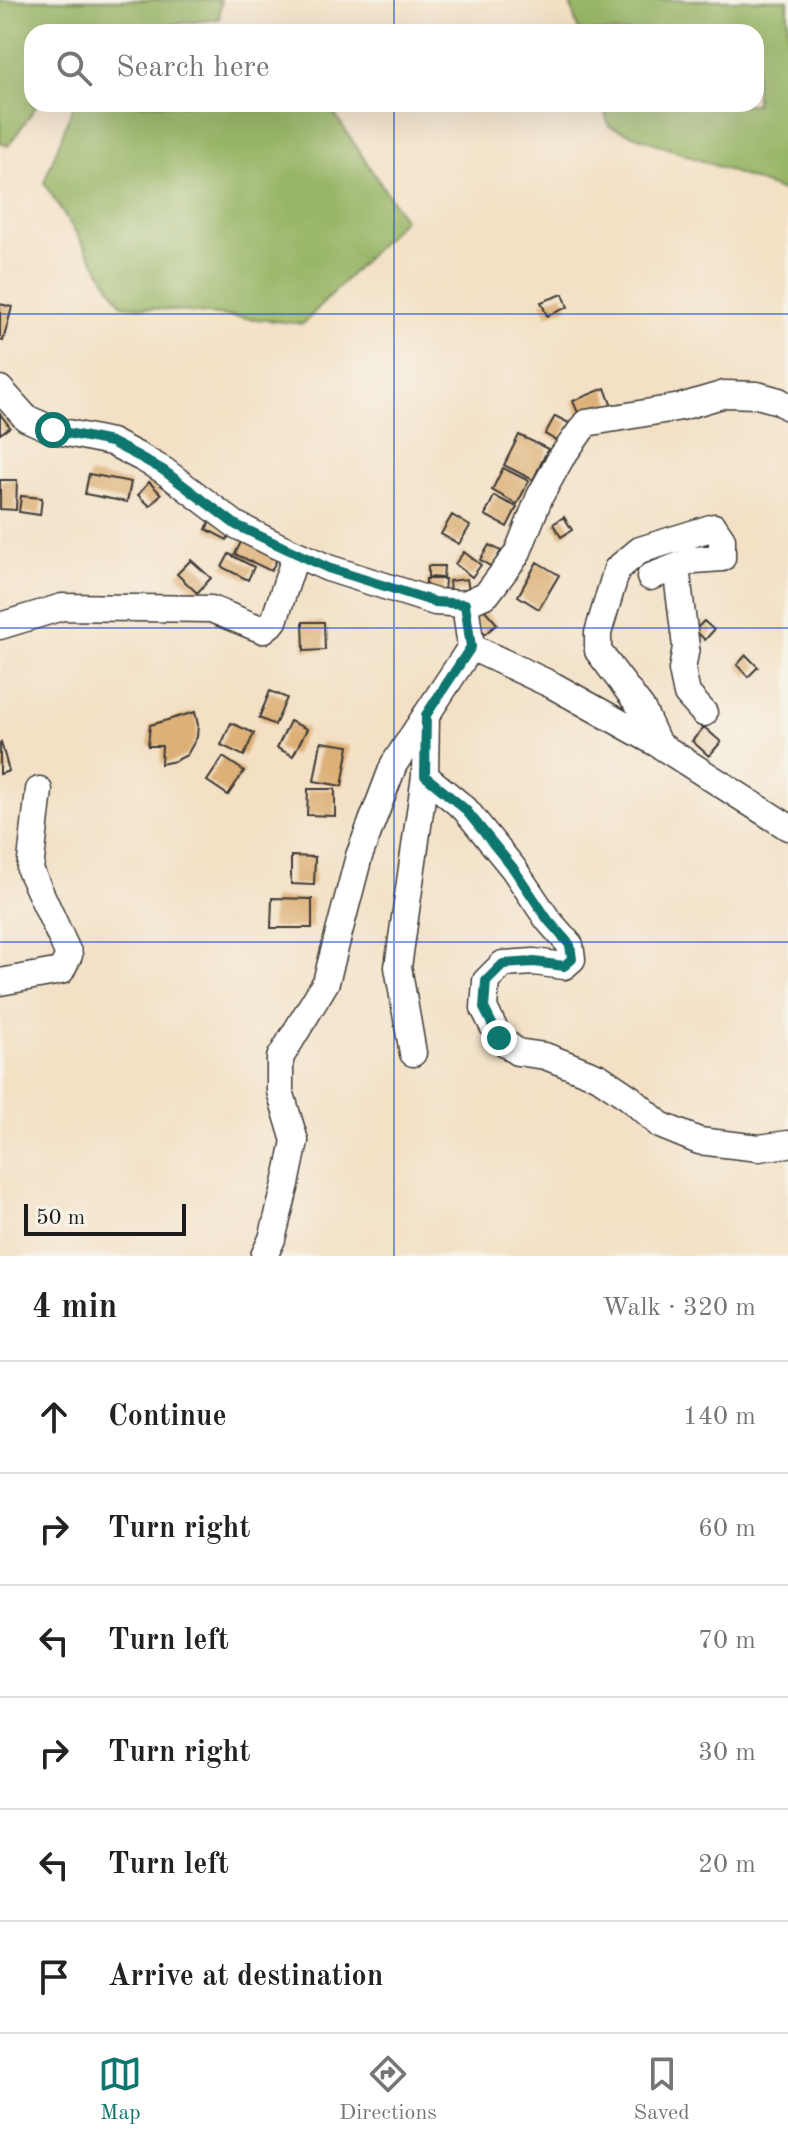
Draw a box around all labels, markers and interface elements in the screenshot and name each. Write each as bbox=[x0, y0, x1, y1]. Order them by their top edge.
search box bbox=[24, 24, 764, 112]
icon: search bbox=[52, 46, 96, 90]
text: Search here bbox=[116, 53, 270, 83]
route start bbox=[35, 412, 71, 448]
route end bbox=[481, 1020, 517, 1056]
scale bar bbox=[24, 1200, 186, 1236]
text: 50 m bbox=[36, 1207, 85, 1229]
text: 4 min bbox=[32, 1291, 117, 1325]
text: Walk · 320 m bbox=[602, 1295, 756, 1321]
icon: ahead bbox=[32, 1395, 76, 1439]
text: Continue bbox=[108, 1402, 227, 1432]
text: 140 m bbox=[683, 1404, 756, 1430]
icon: right bbox=[32, 1507, 76, 1551]
text: Turn right bbox=[108, 1514, 250, 1544]
text: 60 m bbox=[698, 1516, 756, 1542]
icon: left bbox=[32, 1619, 76, 1663]
text: Turn left bbox=[108, 1626, 229, 1656]
text: 70 m bbox=[698, 1628, 756, 1654]
icon: right bbox=[32, 1731, 76, 1775]
text: Turn right bbox=[108, 1738, 250, 1768]
text: 30 m bbox=[698, 1740, 756, 1766]
icon: left bbox=[32, 1843, 76, 1887]
text: Turn left bbox=[108, 1850, 229, 1880]
text: 20 m bbox=[698, 1852, 756, 1878]
icon: arrive bbox=[32, 1955, 76, 1999]
text: Arrive at destination bbox=[108, 1962, 383, 1992]
tab: Map bbox=[98, 2052, 142, 2127]
tab: Directions bbox=[339, 2052, 437, 2127]
tab: Saved bbox=[634, 2052, 690, 2127]

